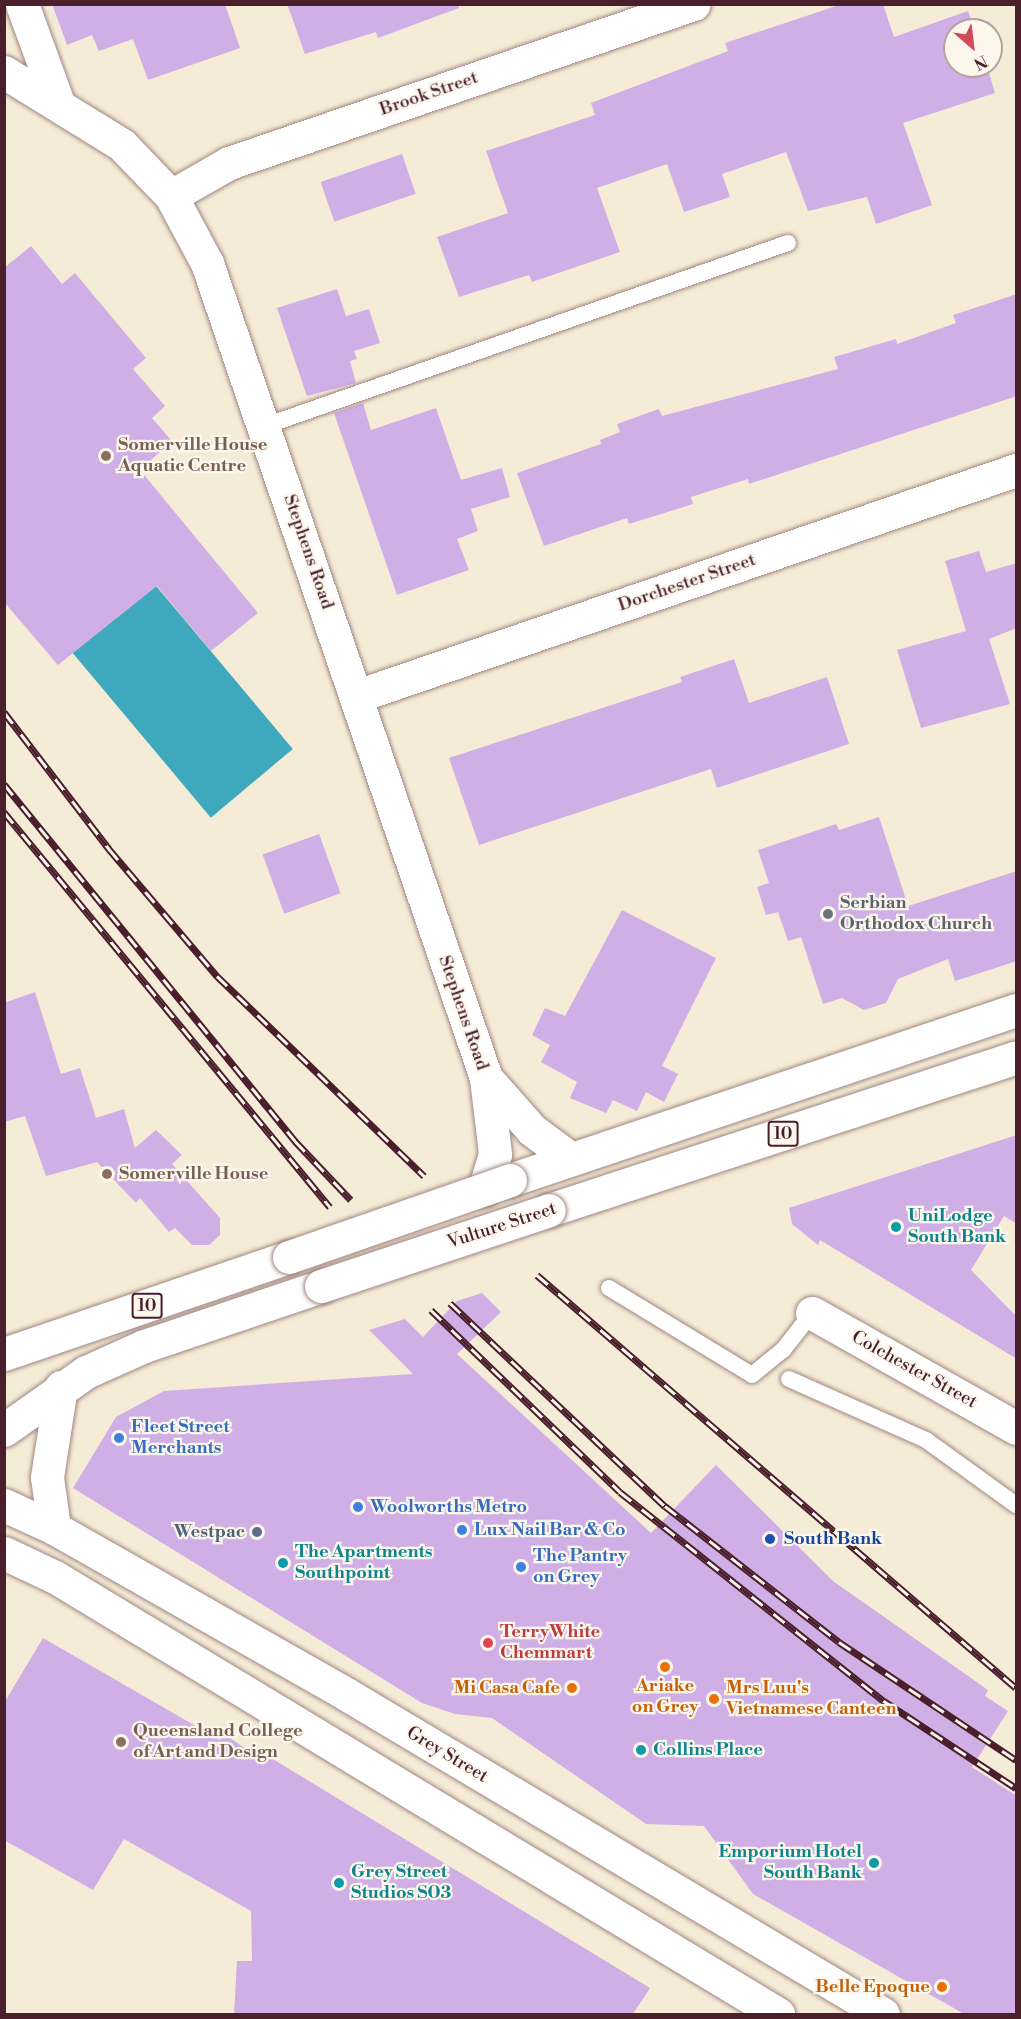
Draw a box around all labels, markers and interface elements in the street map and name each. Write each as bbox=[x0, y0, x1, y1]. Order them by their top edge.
north arrow bbox=[943, 18, 1003, 78]
text: N bbox=[970, 50, 991, 74]
street label: Brook Street bbox=[377, 67, 481, 121]
place label: Somerville House Aquatic Centre bbox=[118, 435, 268, 478]
marker: Somerville House Aquatic Centre bbox=[99, 449, 113, 463]
street label: Stephens Road bbox=[278, 492, 338, 612]
street label: Dorchester Street bbox=[615, 549, 759, 617]
place label: Serbian Orthodox Church bbox=[840, 893, 992, 936]
marker: Serbian Orthodox Church bbox=[821, 907, 835, 921]
street label: Stephens Road bbox=[433, 953, 493, 1073]
road number: 10 bbox=[766, 1121, 800, 1147]
place label: Somerville House bbox=[119, 1163, 269, 1185]
marker: Somerville House bbox=[100, 1167, 114, 1181]
street label: Vulture Street bbox=[445, 1198, 559, 1254]
place label: UniLodge South Bank bbox=[908, 1206, 1006, 1248]
marker: UniLodge South Bank bbox=[889, 1220, 903, 1234]
road number: 10 bbox=[130, 1293, 164, 1319]
street label: Colchester Street bbox=[847, 1327, 981, 1413]
place label: Fleet Street Merchants bbox=[131, 1417, 230, 1460]
marker: Fleet Street Merchants bbox=[112, 1431, 126, 1445]
place label: Woolworths Metro bbox=[370, 1496, 527, 1518]
marker: Woolworths Metro bbox=[351, 1500, 365, 1514]
place label: Lux Nail Bar & Co bbox=[474, 1519, 626, 1541]
place label: Westpac bbox=[174, 1521, 245, 1543]
marker: Lux Nail Bar & Co bbox=[455, 1523, 469, 1537]
marker: Westpac bbox=[250, 1525, 264, 1539]
place label: South Bank bbox=[784, 1528, 882, 1550]
marker: South Bank bbox=[761, 1530, 779, 1548]
place label: The Apartments Southpoint bbox=[295, 1542, 433, 1584]
place label: The Pantry on Grey bbox=[533, 1546, 627, 1588]
marker: The Apartments Southpoint bbox=[276, 1556, 290, 1570]
marker: The Pantry on Grey bbox=[514, 1560, 528, 1574]
place label: TerryWhite Chemmart bbox=[500, 1622, 600, 1664]
marker: TerryWhite Chemmart bbox=[481, 1636, 495, 1650]
marker: Ariake on Grey bbox=[658, 1660, 672, 1674]
place label: Ariake on Grey bbox=[632, 1676, 698, 1718]
place label: Mi Casa Cafe bbox=[454, 1677, 560, 1699]
place label: Mrs Luu's Vietnamese Canteen bbox=[726, 1678, 897, 1720]
marker: Mi Casa Cafe bbox=[565, 1681, 579, 1695]
marker: Mrs Luu's Vietnamese Canteen bbox=[707, 1692, 721, 1706]
place label: Queensland College of Art and Design bbox=[133, 1721, 303, 1764]
street label: Grey Street bbox=[402, 1722, 492, 1788]
marker: Queensland College of Art and Design bbox=[114, 1735, 128, 1749]
place label: Collins Place bbox=[653, 1739, 763, 1761]
marker: Collins Place bbox=[634, 1743, 648, 1757]
place label: Emporium Hotel South Bank bbox=[719, 1842, 862, 1884]
marker: Emporium Hotel South Bank bbox=[867, 1856, 881, 1870]
place label: Grey Street Studios S03 bbox=[351, 1862, 451, 1904]
marker: Grey Street Studios S03 bbox=[332, 1876, 346, 1890]
place label: Belle Epoque bbox=[815, 1976, 930, 1998]
marker: Belle Epoque bbox=[935, 1980, 949, 1994]

